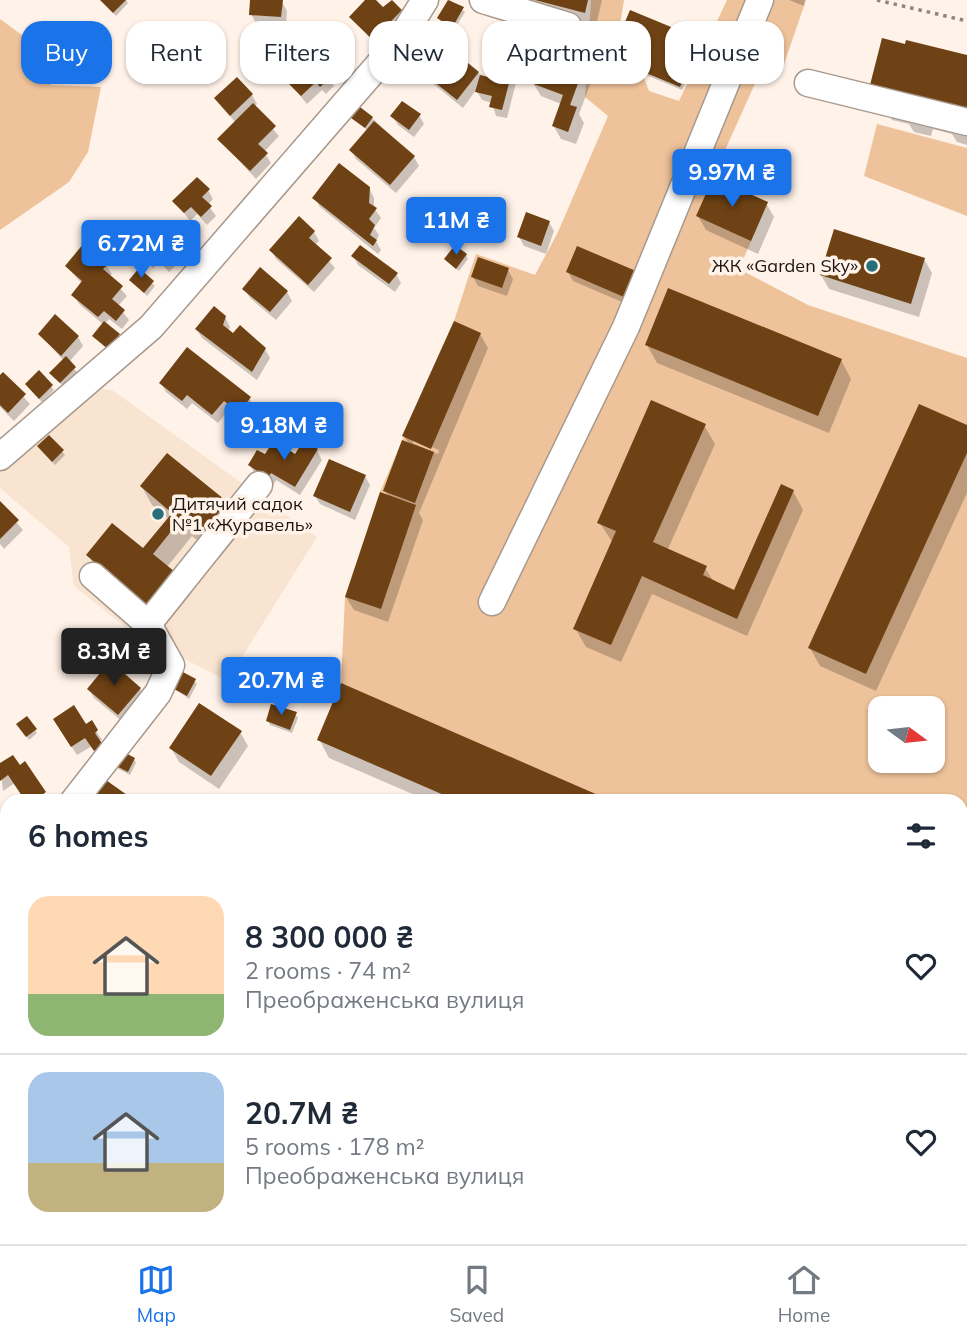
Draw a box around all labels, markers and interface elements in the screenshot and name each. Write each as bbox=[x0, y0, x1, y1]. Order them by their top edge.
chip: Buy bbox=[21, 21, 112, 84]
chip: Rent bbox=[126, 21, 226, 84]
chip: Filters bbox=[240, 21, 355, 84]
chip: New bbox=[369, 21, 468, 84]
chip: Apartment bbox=[482, 21, 651, 84]
chip: House bbox=[665, 21, 784, 84]
pin: 9.97M ₴ bbox=[667, 150, 797, 209]
text: 9.97M ₴ bbox=[688, 157, 776, 186]
pin: 11M ₴ bbox=[407, 198, 505, 257]
text: 11M ₴ bbox=[422, 205, 490, 234]
pin: 6.72M ₴ bbox=[76, 220, 206, 280]
text: 6.72M ₴ bbox=[97, 228, 185, 257]
place label: ЖК «Garden Sky» bbox=[712, 254, 858, 277]
marker: ЖК «Garden Sky» bbox=[864, 258, 880, 274]
pin: 9.18M ₴ bbox=[219, 402, 349, 462]
text: 9.18M ₴ bbox=[240, 410, 328, 439]
place label: Дитячий садок №1 «Журавель» bbox=[172, 492, 313, 536]
marker: Дитячий садок №1 «Журавель» bbox=[150, 506, 166, 522]
pin: 8.3M ₴ bbox=[57, 628, 171, 688]
text: 8.3M ₴ bbox=[77, 636, 151, 665]
pin: 20.7M ₴ bbox=[216, 658, 346, 717]
text: 20.7M ₴ bbox=[237, 665, 325, 694]
north arrow bbox=[868, 696, 945, 774]
map controls bbox=[868, 696, 945, 773]
text: 6 homes bbox=[28, 817, 149, 855]
icon: filters bbox=[902, 817, 940, 855]
text: 8 300 000 ₴ bbox=[245, 918, 414, 956]
icon: home bbox=[84, 924, 168, 1008]
icon: heart bbox=[902, 947, 940, 985]
text: 2 rooms · 74 m² bbox=[245, 956, 411, 985]
text: Преображенська вулиця bbox=[245, 985, 524, 1014]
text: 20.7M ₴ bbox=[245, 1094, 359, 1132]
icon: home bbox=[84, 1100, 168, 1184]
icon: heart bbox=[902, 1123, 940, 1161]
text: 5 rooms · 178 m² bbox=[245, 1132, 425, 1161]
text: Преображенська вулиця bbox=[245, 1161, 524, 1190]
tab: Map bbox=[137, 1261, 176, 1327]
tab: Saved bbox=[449, 1261, 504, 1327]
tab: Home bbox=[778, 1261, 830, 1327]

